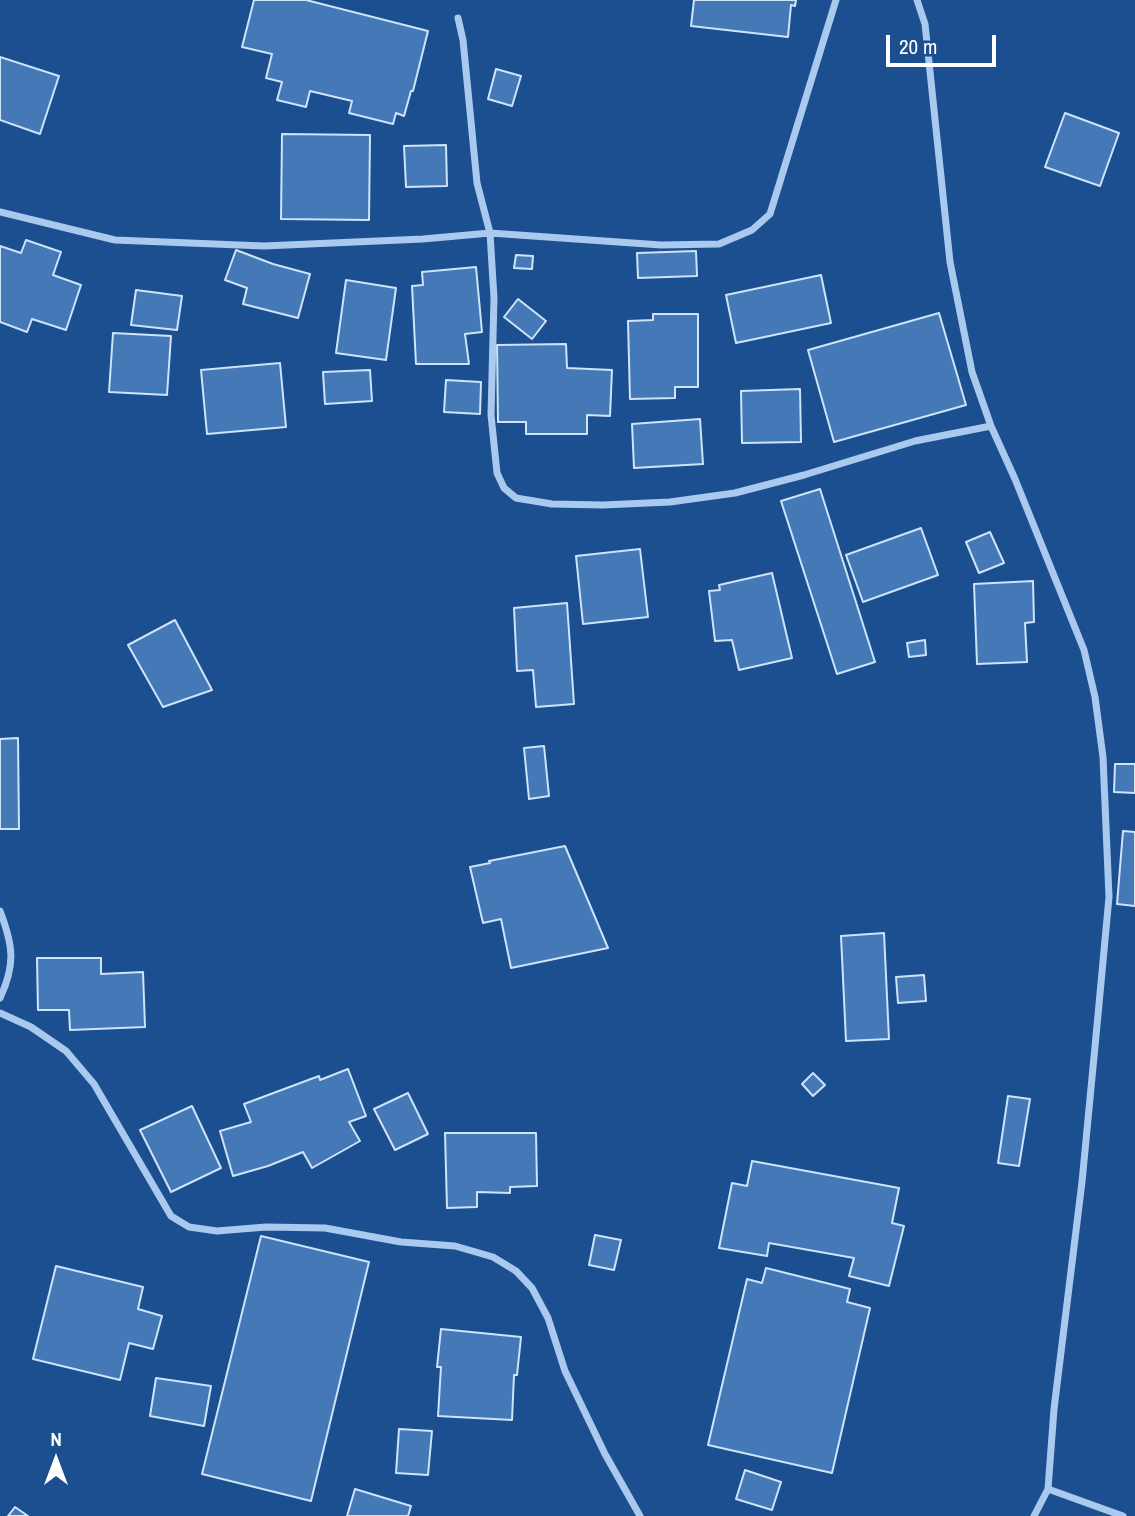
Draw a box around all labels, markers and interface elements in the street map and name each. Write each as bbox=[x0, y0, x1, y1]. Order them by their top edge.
scale bar bbox=[890, 21, 1000, 65]
text: 20 m bbox=[899, 32, 937, 61]
north arrow bbox=[21, 1425, 91, 1495]
text: N bbox=[50, 1426, 62, 1452]

